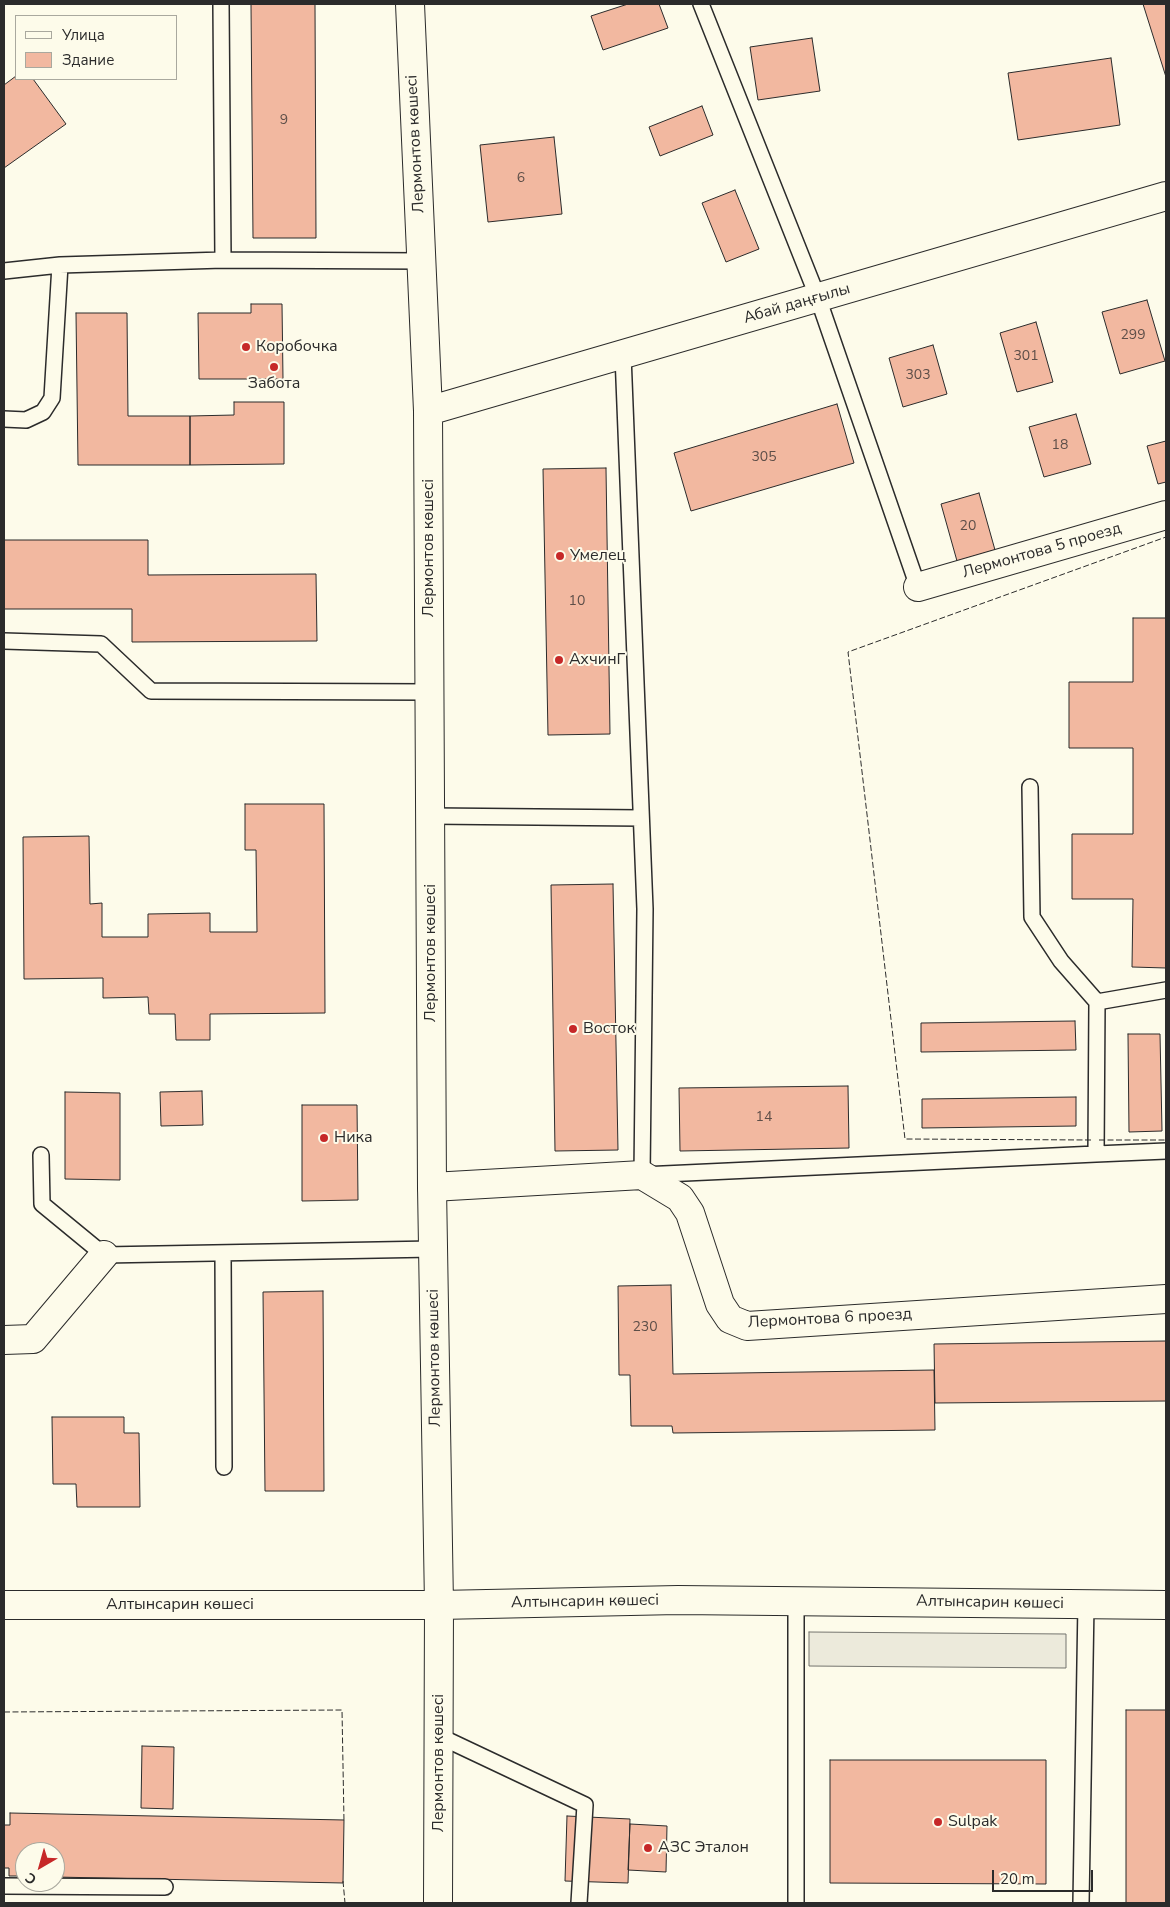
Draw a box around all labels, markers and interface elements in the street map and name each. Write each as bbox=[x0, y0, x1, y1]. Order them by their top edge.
legend bbox=[15, 15, 178, 80]
text: Улица bbox=[62, 25, 105, 45]
text: Здание bbox=[62, 50, 114, 70]
street label: Лермонтов көшесі bbox=[403, 74, 429, 214]
house number: 9 bbox=[280, 113, 288, 129]
house number: 6 bbox=[517, 171, 525, 187]
street label: Абай даңғылы bbox=[741, 280, 853, 328]
house number: 299 bbox=[1120, 328, 1146, 344]
place label: Коробочка bbox=[256, 337, 338, 357]
marker: Коробочка bbox=[240, 341, 252, 353]
house number: 301 bbox=[1013, 349, 1039, 365]
marker: Забота bbox=[268, 361, 280, 373]
house number: 303 bbox=[905, 368, 931, 384]
place label: Забота bbox=[248, 374, 300, 394]
house number: 18 bbox=[1052, 438, 1068, 454]
house number: 305 bbox=[751, 450, 777, 466]
street label: Лермонтов көшесі bbox=[419, 479, 439, 617]
house number: 20 bbox=[960, 519, 976, 535]
street label: Лермонтова 5 проезд bbox=[960, 519, 1124, 583]
place label: Умелец bbox=[570, 546, 626, 566]
marker: Умелец bbox=[554, 550, 566, 562]
house number: 10 bbox=[569, 594, 585, 610]
place label: АхчинГ bbox=[569, 650, 625, 670]
marker: АхчинГ bbox=[553, 654, 565, 666]
street label: Лермонтов көшесі bbox=[421, 884, 441, 1022]
place label: Восток bbox=[583, 1019, 635, 1039]
marker: Восток bbox=[567, 1023, 579, 1035]
house number: 14 bbox=[756, 1110, 772, 1126]
place label: Ника bbox=[334, 1128, 373, 1148]
marker: Ника bbox=[318, 1132, 330, 1144]
street label: Лермонтов көшесі bbox=[424, 1289, 446, 1427]
street label: Лермонтова 6 проезд bbox=[747, 1305, 913, 1333]
house number: 230 bbox=[632, 1320, 658, 1336]
street label: Алтынсарин көшесі bbox=[511, 1591, 659, 1613]
street label: Алтынсарин көшесі bbox=[916, 1592, 1064, 1614]
street label: Алтынсарин көшесі bbox=[106, 1595, 254, 1615]
street label: Лермонтов көшесі bbox=[429, 1694, 449, 1832]
place label: Sulpak bbox=[948, 1812, 997, 1832]
marker: Sulpak bbox=[932, 1816, 944, 1828]
place label: АЗС Эталон bbox=[658, 1838, 749, 1858]
north arrow bbox=[15, 1842, 65, 1892]
marker: АЗС Эталон bbox=[642, 1842, 654, 1854]
scale bar bbox=[995, 1860, 1096, 1892]
text: С bbox=[21, 1868, 41, 1889]
text: 20 m bbox=[1000, 1869, 1035, 1889]

